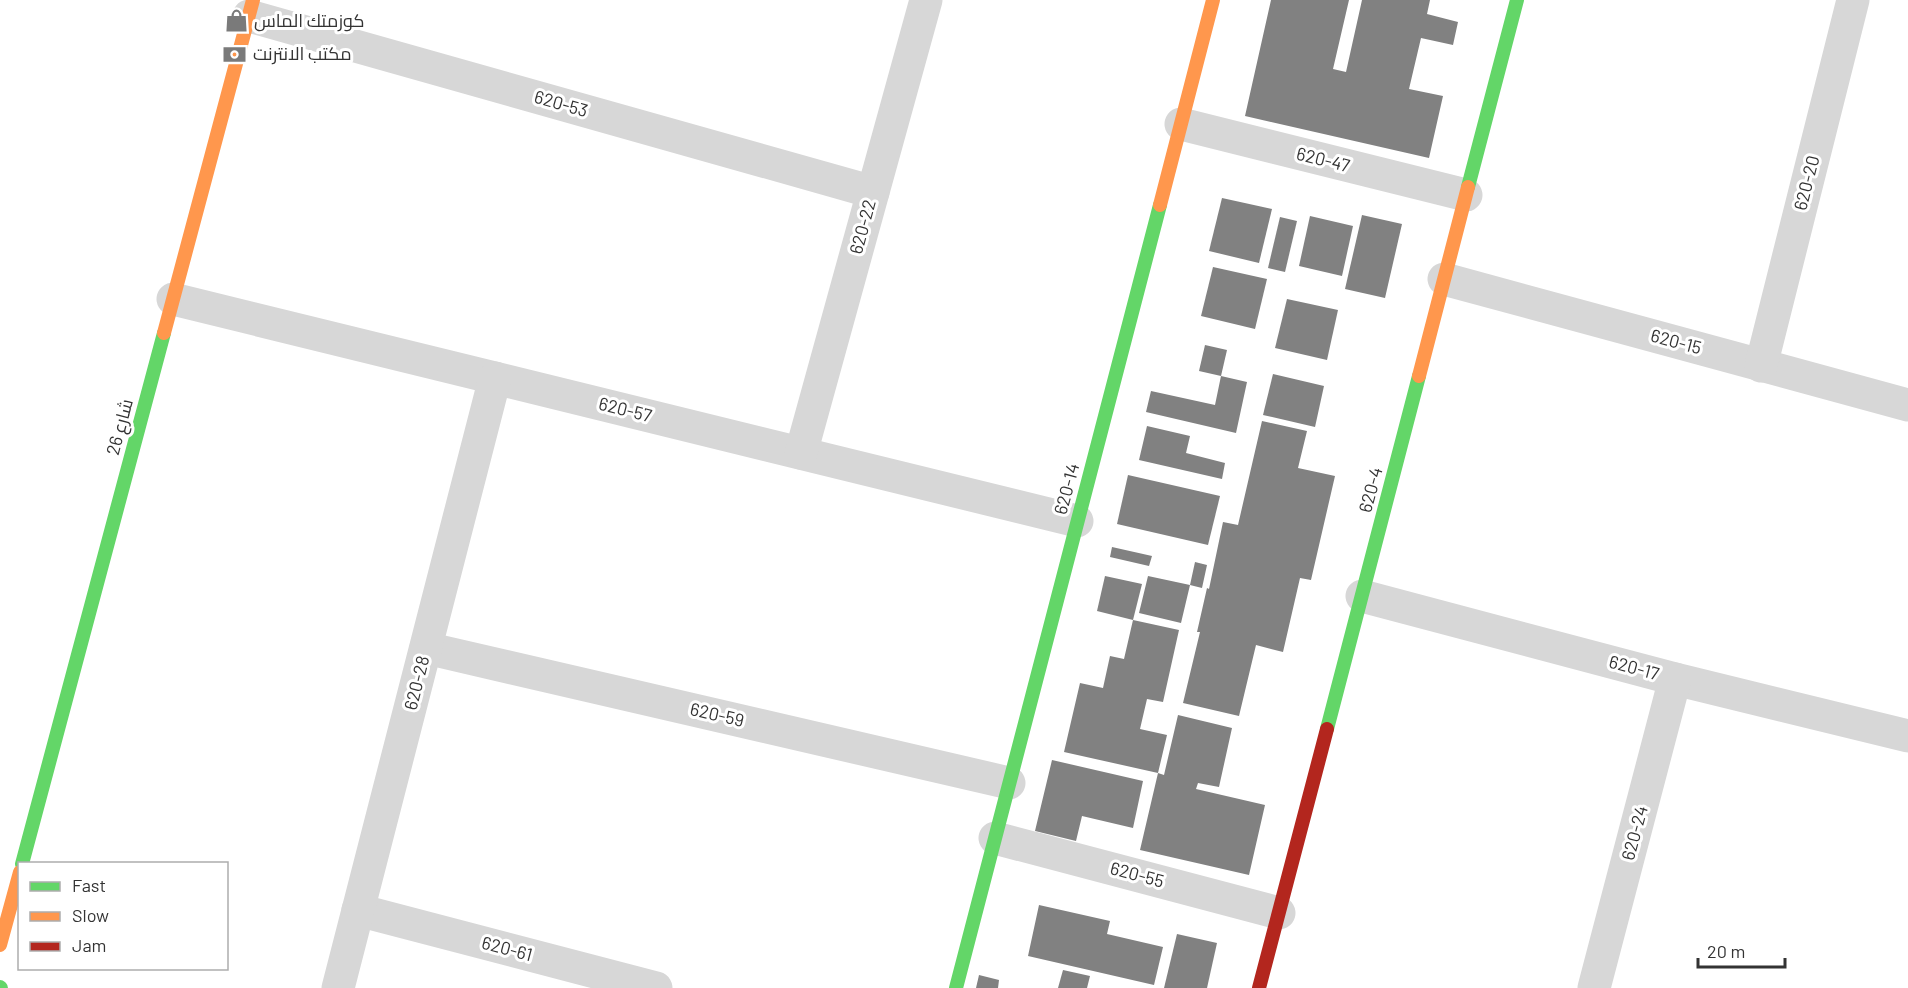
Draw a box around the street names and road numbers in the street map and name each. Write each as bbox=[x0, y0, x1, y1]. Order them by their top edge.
street label: 620-53 bbox=[532, 85, 591, 121]
street label: 620-47 bbox=[1294, 142, 1353, 176]
street label: 620-20 bbox=[1789, 153, 1823, 213]
street label: 620-22 bbox=[844, 197, 880, 256]
street label: 620-15 bbox=[1648, 324, 1704, 358]
street label: 620-57 bbox=[596, 392, 655, 426]
street label: شارع 26 bbox=[101, 396, 139, 458]
street label: 620-14 bbox=[1049, 461, 1083, 517]
street label: 620-4 bbox=[1353, 465, 1387, 515]
street label: 620-17 bbox=[1607, 650, 1662, 684]
street label: 620-28 bbox=[399, 653, 433, 712]
street label: 620-59 bbox=[688, 697, 746, 731]
street label: 620-24 bbox=[1616, 803, 1652, 863]
street label: 620-55 bbox=[1108, 856, 1167, 892]
street label: 620-61 bbox=[480, 931, 535, 965]

